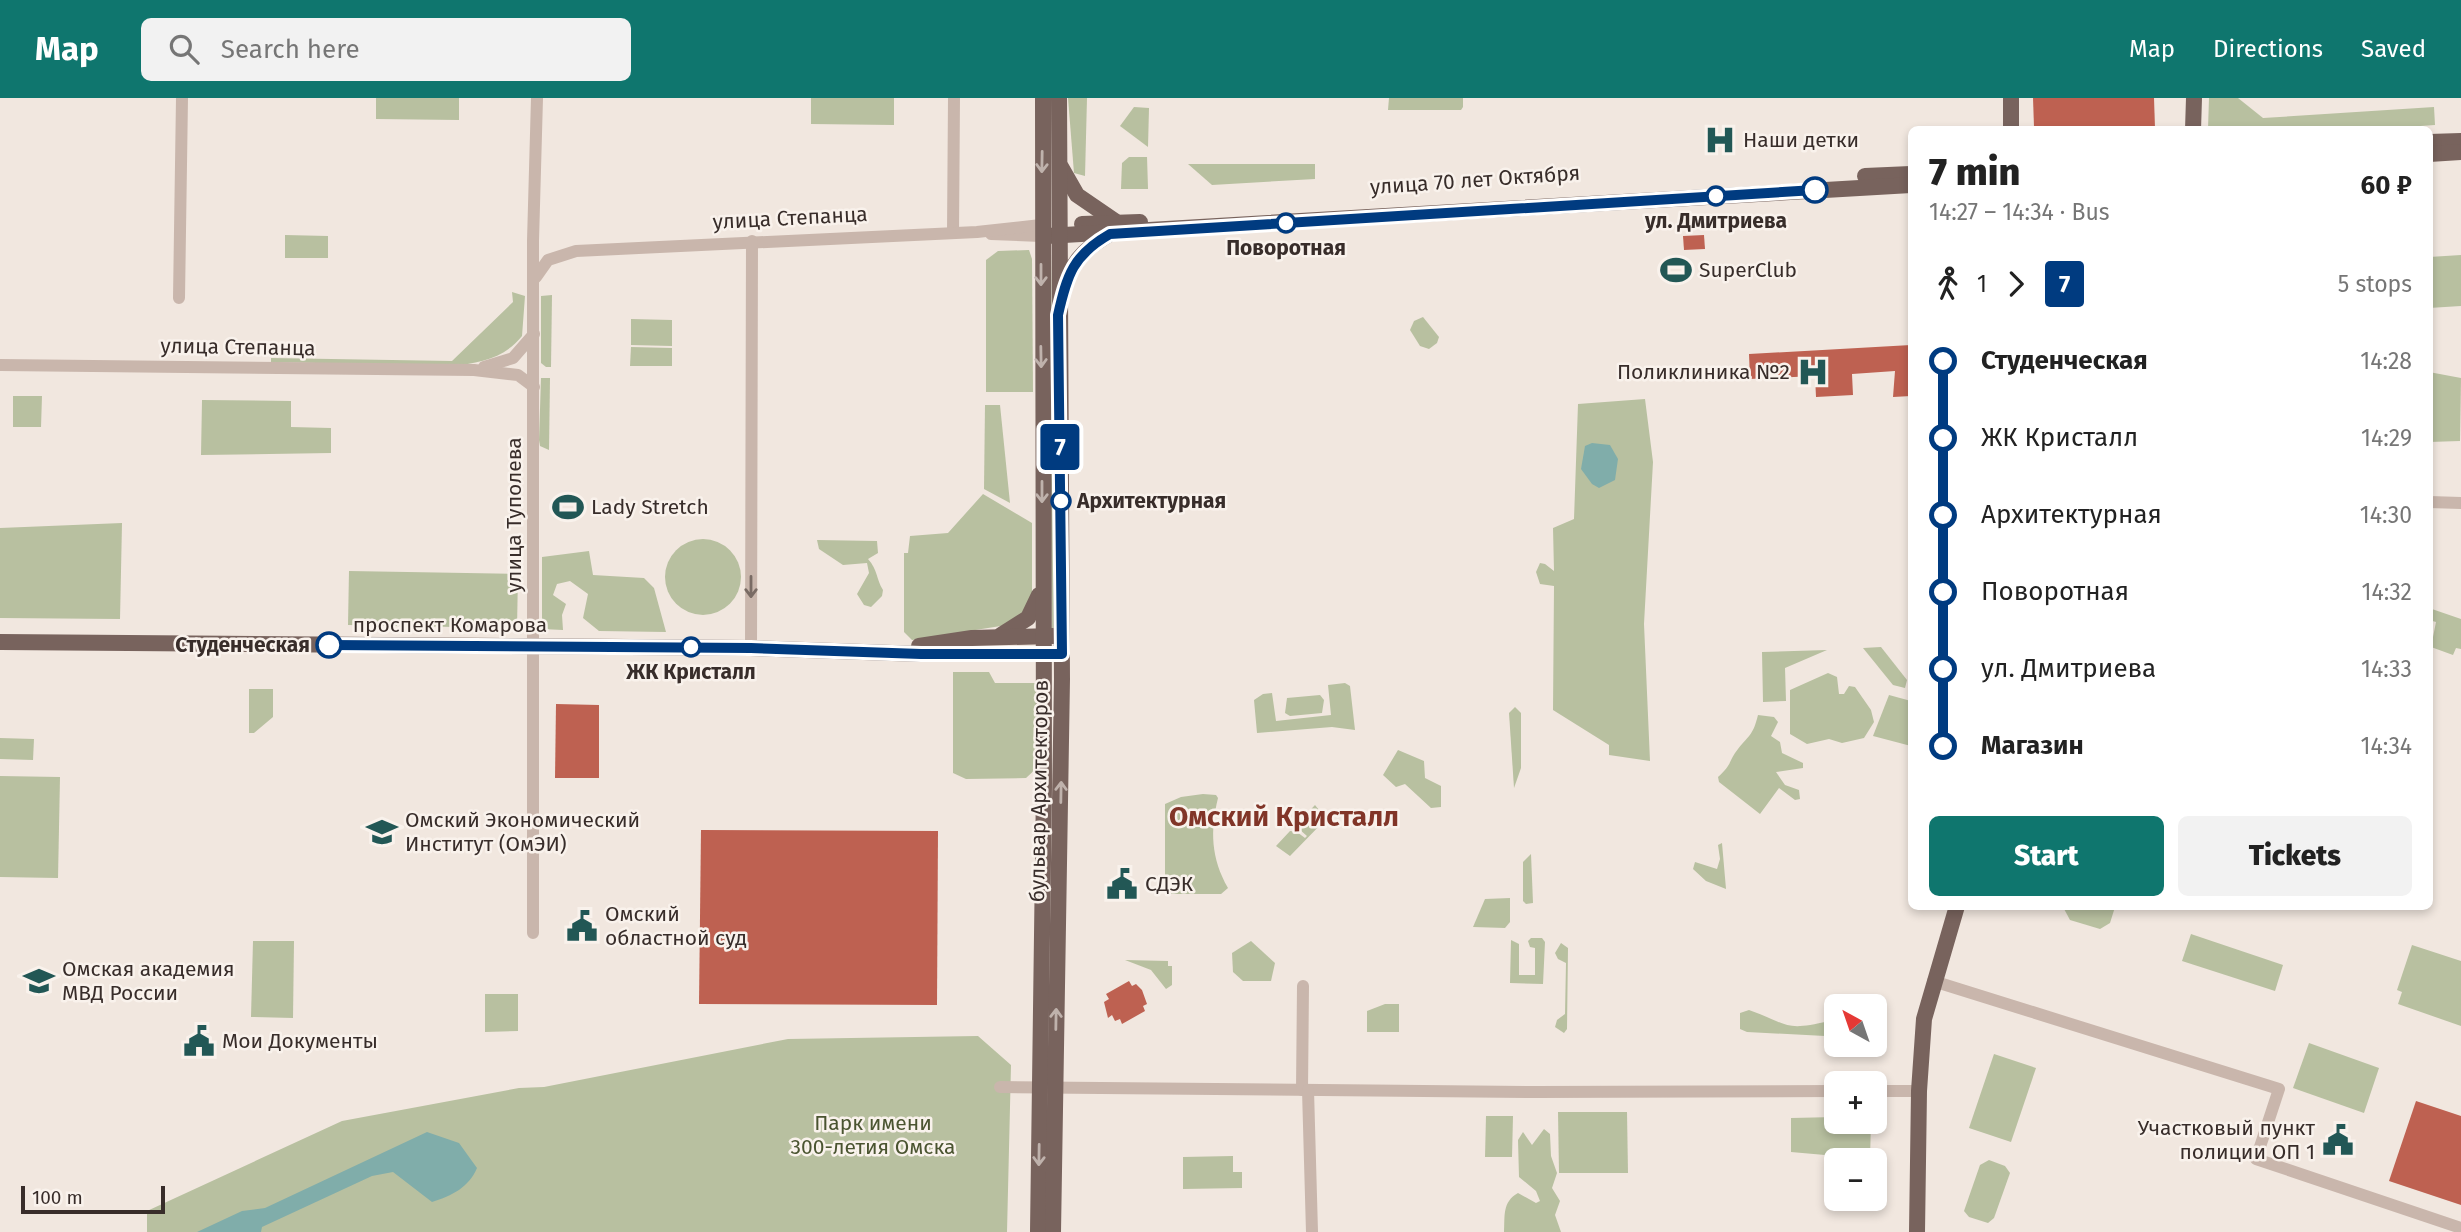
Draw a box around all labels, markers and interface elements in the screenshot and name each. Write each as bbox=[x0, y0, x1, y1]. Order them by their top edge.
search box bbox=[141, 18, 631, 81]
text: Map bbox=[35, 29, 99, 69]
icon: search bbox=[165, 30, 203, 68]
text: Search here bbox=[221, 34, 360, 65]
text: Map bbox=[2129, 35, 2175, 63]
text: Directions bbox=[2213, 35, 2323, 63]
text: Saved bbox=[2361, 35, 2426, 63]
hospital icon: Наши детки bbox=[1703, 123, 1737, 157]
place label: Наши детки bbox=[1743, 127, 1859, 153]
text: 7 min bbox=[1929, 149, 2020, 195]
one-way arrow bbox=[1035, 150, 1049, 173]
street label: улица 70 лет Октября bbox=[1369, 160, 1581, 200]
text: 60 ₽ bbox=[2360, 170, 2412, 201]
unlabelled marker bbox=[1802, 177, 1828, 203]
marker: ул. Дмитриева bbox=[1706, 186, 1726, 206]
text: 14:27 – 14:34 · Bus bbox=[1929, 198, 2110, 226]
street label: улица Степанца bbox=[712, 201, 868, 235]
place label: ул. Дмитриева bbox=[1644, 208, 1787, 234]
marker: Поворотная bbox=[1276, 213, 1296, 233]
place label: Поворотная bbox=[1226, 235, 1346, 261]
sports icon: SuperClub bbox=[1659, 253, 1693, 287]
place label: SuperClub bbox=[1699, 257, 1797, 283]
one-way arrow bbox=[1034, 264, 1048, 287]
icon: walk bbox=[1929, 265, 1967, 303]
icon: forward bbox=[1997, 265, 2035, 303]
text: 1 bbox=[1977, 270, 1987, 298]
text: 7 bbox=[2059, 270, 2070, 298]
text: 5 stops bbox=[2338, 270, 2412, 298]
street label: улица Степанца bbox=[160, 333, 316, 361]
one-way arrow bbox=[1034, 345, 1048, 368]
text: Студенческая bbox=[1981, 345, 2148, 376]
text: 14:28 bbox=[2360, 347, 2412, 375]
hospital icon: Поликлиника №2 bbox=[1796, 355, 1830, 389]
place label: Поликлиника №2 bbox=[1617, 359, 1790, 385]
text: ЖК Кристалл bbox=[1981, 422, 2138, 453]
line badge: 7 bbox=[1037, 424, 1083, 470]
text: 14:29 bbox=[2361, 424, 2412, 452]
text: 7 bbox=[1054, 433, 1066, 461]
street label: улица Туполева bbox=[501, 437, 527, 593]
one-way arrow bbox=[1035, 480, 1049, 503]
place label: Архитектурная bbox=[1076, 488, 1226, 514]
sports icon: Lady Stretch bbox=[551, 490, 585, 524]
marker: Архитектурная bbox=[1051, 491, 1071, 511]
place label: Lady Stretch bbox=[591, 494, 709, 520]
text: Архитектурная bbox=[1981, 499, 2162, 530]
text: 14:30 bbox=[2360, 501, 2412, 529]
one-way arrow bbox=[744, 575, 758, 598]
text: Поворотная bbox=[1981, 576, 2129, 607]
text: 14:32 bbox=[2361, 578, 2412, 606]
street label: проспект Комарова bbox=[353, 612, 547, 638]
place label: Студенческая bbox=[175, 632, 310, 658]
marker: Студенческая bbox=[316, 632, 342, 658]
marker: ЖК Кристалл bbox=[681, 637, 701, 657]
text: ул. Дмитриева bbox=[1981, 653, 2156, 684]
text: 14:33 bbox=[2361, 655, 2412, 683]
place label: ЖК Кристалл bbox=[625, 659, 756, 685]
street label: бульвар Архитекторов bbox=[1024, 680, 1054, 902]
text: Магазин bbox=[1981, 730, 2084, 761]
text: 14:34 bbox=[2360, 732, 2412, 760]
one-way arrow bbox=[1054, 780, 1068, 803]
district label: Омский Кристалл bbox=[1169, 800, 1399, 833]
place label: Омский Экономический Институт (ОмЭИ) bbox=[405, 807, 640, 857]
school or university icon: Омский Экономический Институт (ОмЭИ) bbox=[365, 815, 399, 849]
button: Start bbox=[1929, 816, 2164, 896]
button: Tickets bbox=[2178, 816, 2412, 896]
public building icon: СДЭК bbox=[1105, 867, 1139, 901]
place label: СДЭК bbox=[1145, 871, 1194, 897]
place label: Омский областной суд bbox=[605, 901, 747, 951]
public building icon: Омский областной суд bbox=[565, 909, 599, 943]
place label: Омская академия МВД России bbox=[62, 956, 235, 1006]
school or university icon: Омская академия МВД России bbox=[22, 964, 56, 998]
north arrow bbox=[1824, 994, 1886, 1057]
map controls bbox=[1824, 994, 1887, 1211]
one-way arrow bbox=[1050, 1008, 1063, 1031]
public building icon: Мои Документы bbox=[182, 1024, 216, 1058]
place label: Мои Документы bbox=[222, 1028, 378, 1054]
button: + bbox=[1824, 1071, 1887, 1134]
park label: Парк имени 300-летия Омска bbox=[791, 1110, 955, 1160]
place label: Участковый пункт полиции ОП 1 bbox=[2138, 1115, 2316, 1165]
public building icon: Участковый пункт полиции ОП 1 bbox=[2321, 1123, 2355, 1157]
one-way arrow bbox=[1032, 1144, 1046, 1167]
button: − bbox=[1824, 1148, 1887, 1211]
scale bar bbox=[21, 1183, 164, 1215]
text: 100 m bbox=[32, 1186, 83, 1209]

